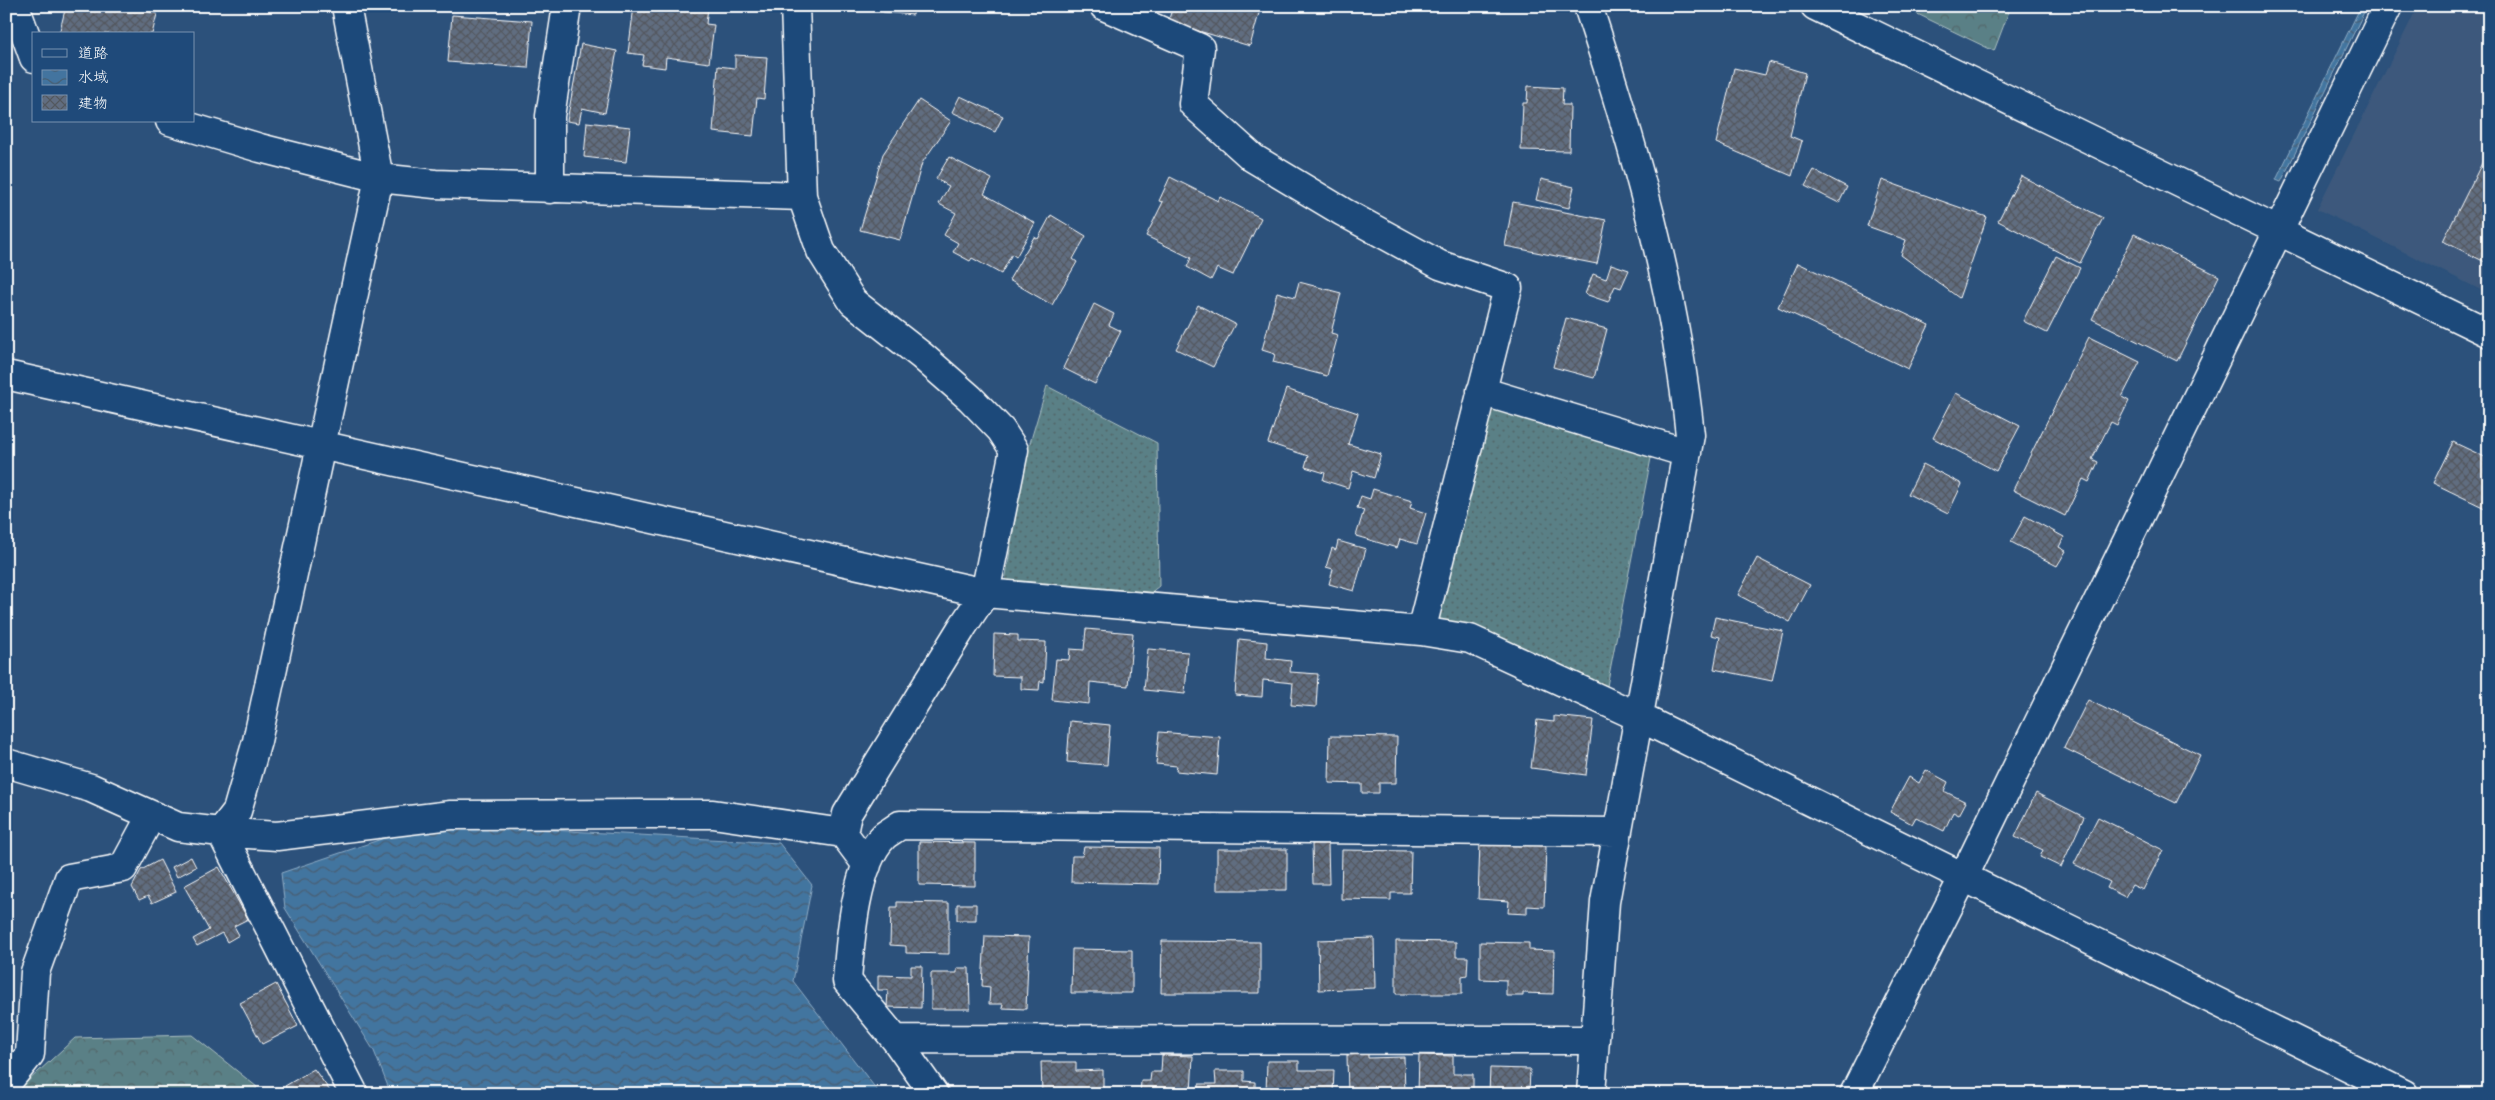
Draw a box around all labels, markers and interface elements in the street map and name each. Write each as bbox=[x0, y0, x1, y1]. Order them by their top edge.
legend bbox=[32, 32, 195, 122]
text: 道路 bbox=[78, 44, 108, 62]
text: 水域 bbox=[78, 68, 108, 86]
text: 建物 bbox=[78, 94, 108, 112]

